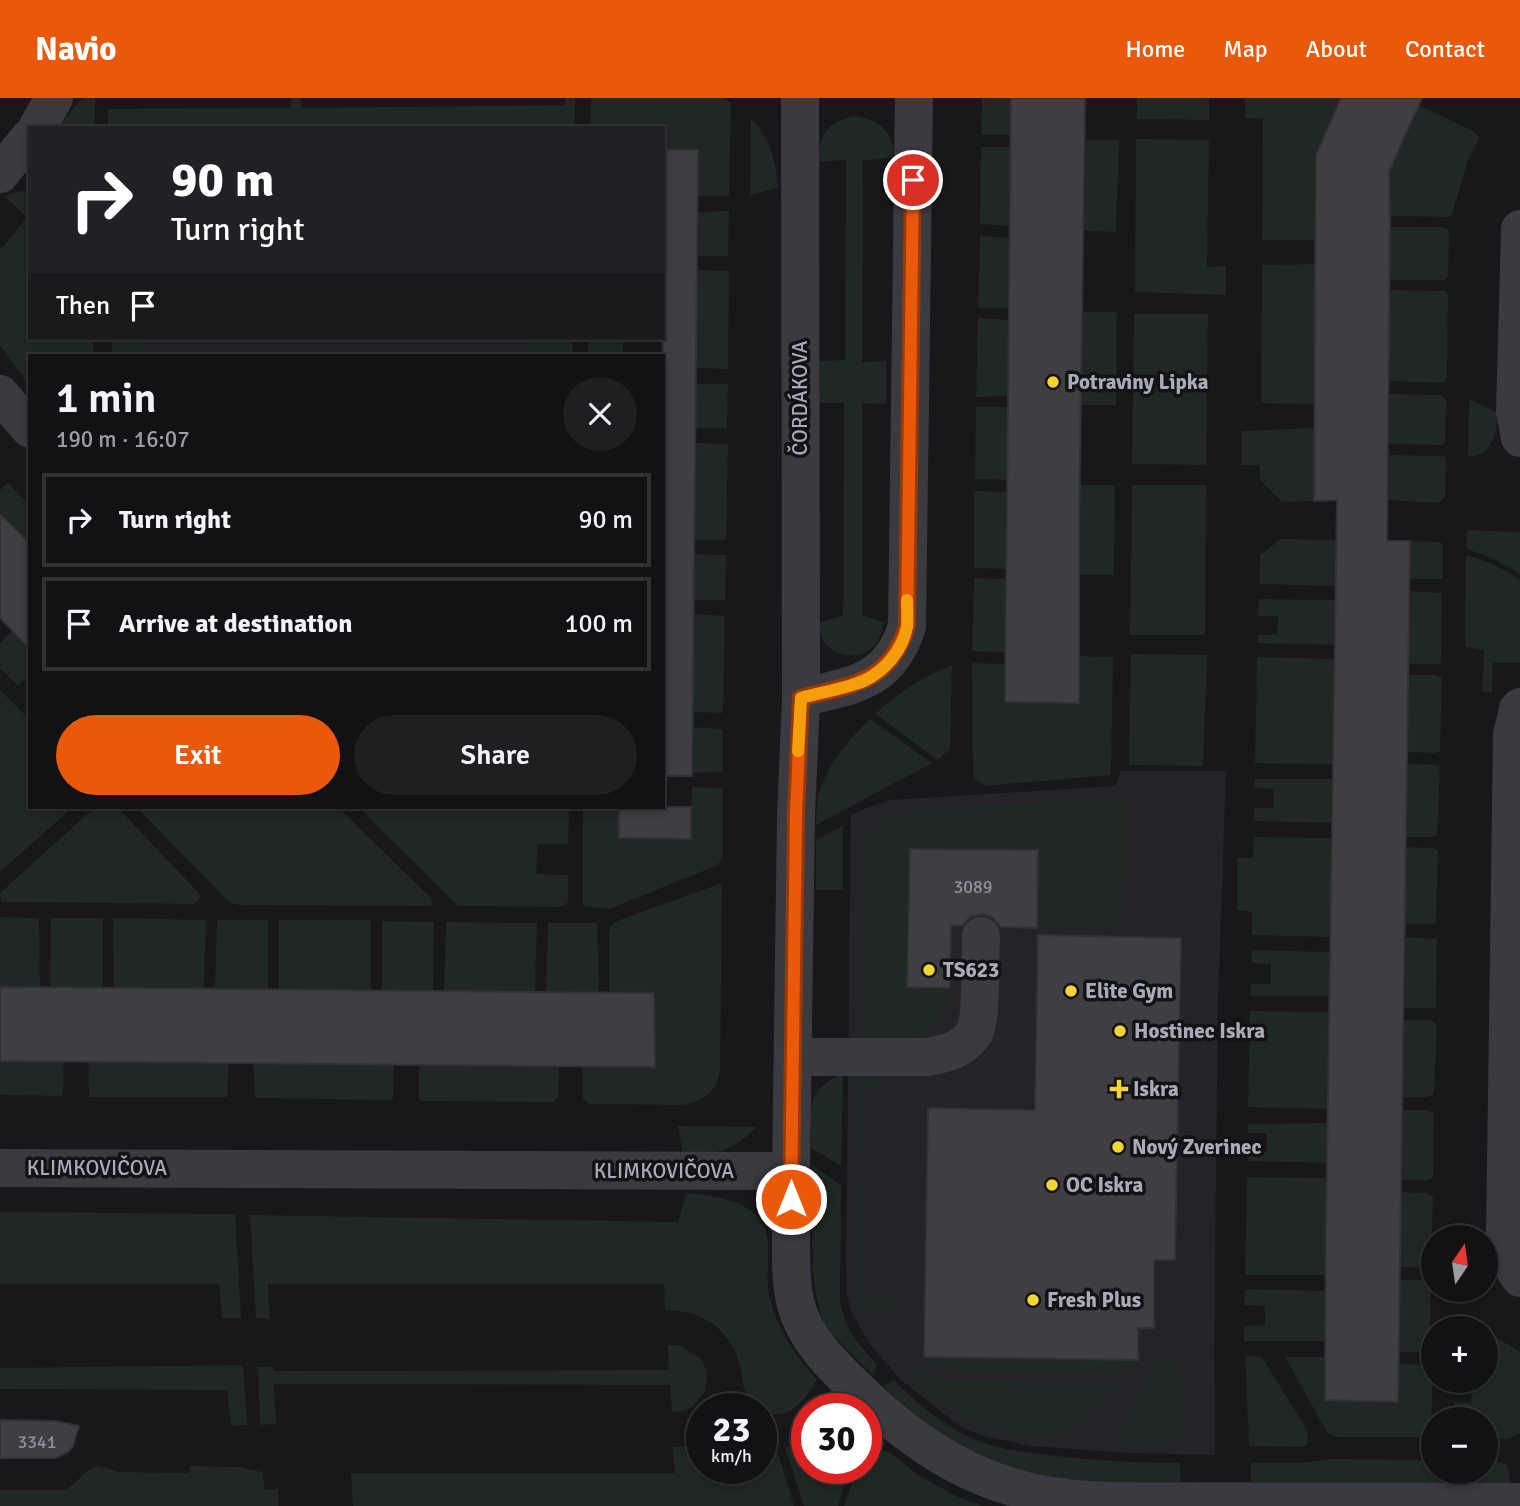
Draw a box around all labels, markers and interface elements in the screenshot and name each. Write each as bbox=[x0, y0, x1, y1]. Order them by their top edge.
text: Navio bbox=[35, 29, 117, 70]
text: Home bbox=[1125, 34, 1185, 64]
text: Map bbox=[1223, 34, 1268, 64]
text: About bbox=[1306, 34, 1367, 64]
text: Contact bbox=[1405, 34, 1485, 64]
text: 90 m bbox=[171, 150, 274, 210]
pin bbox=[883, 150, 943, 210]
icon: right bbox=[56, 154, 147, 245]
icon: arrive bbox=[894, 161, 932, 199]
text: Turn right bbox=[171, 210, 304, 249]
icon: arrive bbox=[124, 287, 162, 325]
text: Then bbox=[56, 290, 110, 322]
street label: ČORDÁKOVA bbox=[787, 340, 813, 455]
place label: Potraviny Lipka bbox=[1067, 369, 1209, 395]
text: 1 min bbox=[56, 373, 157, 424]
marker: Potraviny Lipka bbox=[1045, 374, 1061, 390]
button: close bbox=[563, 377, 637, 451]
text: 190 m · 16:07 bbox=[56, 425, 190, 454]
icon: right bbox=[60, 501, 98, 539]
text: Turn right bbox=[119, 504, 231, 536]
text: 90 m bbox=[578, 504, 633, 536]
icon: arrive bbox=[60, 605, 98, 643]
text: Arrive at destination bbox=[119, 608, 352, 640]
text: 100 m bbox=[564, 608, 633, 640]
button: Exit bbox=[56, 715, 340, 795]
button: Share bbox=[354, 715, 637, 795]
house number: 3089 bbox=[954, 876, 992, 898]
place label: TS623 bbox=[943, 957, 999, 983]
marker: TS623 bbox=[921, 962, 937, 978]
place label: Elite Gym bbox=[1085, 978, 1173, 1004]
marker: Elite Gym bbox=[1063, 983, 1079, 999]
place label: Hostinec Iskra bbox=[1134, 1018, 1265, 1044]
marker: Hostinec Iskra bbox=[1112, 1023, 1128, 1039]
place label: Iskra bbox=[1133, 1076, 1179, 1102]
marker: Iskra bbox=[1111, 1081, 1127, 1097]
place label: Nový Zverinec bbox=[1132, 1134, 1262, 1160]
marker: Nový Zverinec bbox=[1110, 1139, 1126, 1155]
street label: KLIMKOVIČOVA bbox=[27, 1155, 167, 1181]
street label: KLIMKOVIČOVA bbox=[594, 1158, 734, 1184]
position arrow bbox=[754, 1162, 828, 1236]
place label: OC Iskra bbox=[1066, 1172, 1143, 1198]
marker: OC Iskra bbox=[1044, 1177, 1060, 1193]
north arrow bbox=[1421, 1225, 1498, 1302]
map controls bbox=[1421, 1225, 1498, 1484]
place label: Fresh Plus bbox=[1047, 1287, 1141, 1313]
marker: Fresh Plus bbox=[1025, 1292, 1041, 1308]
button: + bbox=[1421, 1316, 1498, 1393]
speed limit sign: 30 bbox=[791, 1393, 882, 1484]
button: − bbox=[1421, 1407, 1498, 1484]
text: 23 bbox=[713, 1408, 750, 1451]
house number: 3341 bbox=[18, 1431, 56, 1453]
text: km/h bbox=[711, 1445, 752, 1467]

